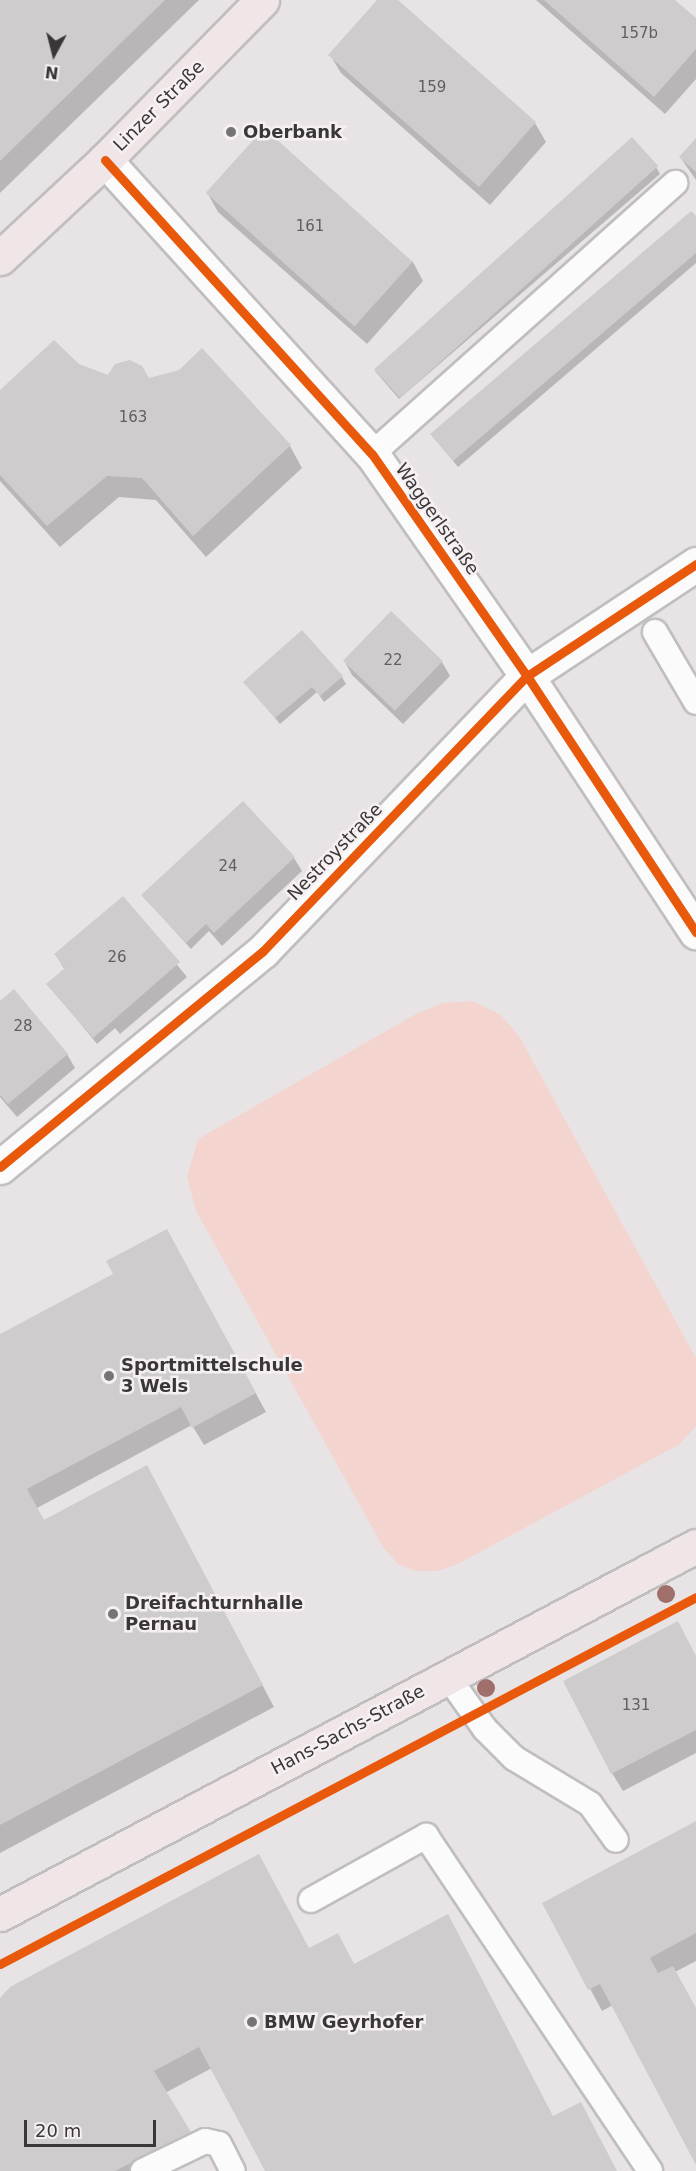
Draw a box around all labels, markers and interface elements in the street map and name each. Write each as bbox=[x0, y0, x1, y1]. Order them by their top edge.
north arrow bbox=[24, 24, 84, 84]
house number: 157b bbox=[620, 25, 658, 43]
street label: Linzer Straße bbox=[109, 56, 209, 156]
text: N bbox=[44, 62, 60, 83]
house number: 159 bbox=[418, 79, 446, 97]
place label: Oberbank bbox=[243, 121, 342, 143]
marker: Oberbank bbox=[224, 125, 238, 139]
house number: 161 bbox=[296, 218, 324, 236]
house number: 163 bbox=[119, 409, 147, 427]
street label: Waggerlstraße bbox=[391, 459, 483, 579]
house number: 22 bbox=[383, 652, 403, 670]
street label: Nestroystraße bbox=[283, 799, 387, 905]
house number: 24 bbox=[218, 858, 238, 876]
house number: 26 bbox=[107, 949, 127, 967]
house number: 28 bbox=[13, 1018, 33, 1036]
place label: Sportmittelschule 3 Wels bbox=[121, 1355, 303, 1398]
marker: Sportmittelschule 3 Wels bbox=[102, 1369, 116, 1383]
place label: Dreifachturnhalle Pernau bbox=[125, 1593, 303, 1636]
marker: Dreifachturnhalle Pernau bbox=[106, 1607, 120, 1621]
street label: Hans-Sachs-Straße bbox=[268, 1680, 428, 1780]
house number: 131 bbox=[622, 1697, 650, 1715]
place label: BMW Geyrhofer bbox=[264, 2011, 423, 2033]
marker: BMW Geyrhofer bbox=[245, 2015, 259, 2029]
scale bar bbox=[27, 2108, 159, 2146]
text: 20 m bbox=[35, 2120, 81, 2141]

